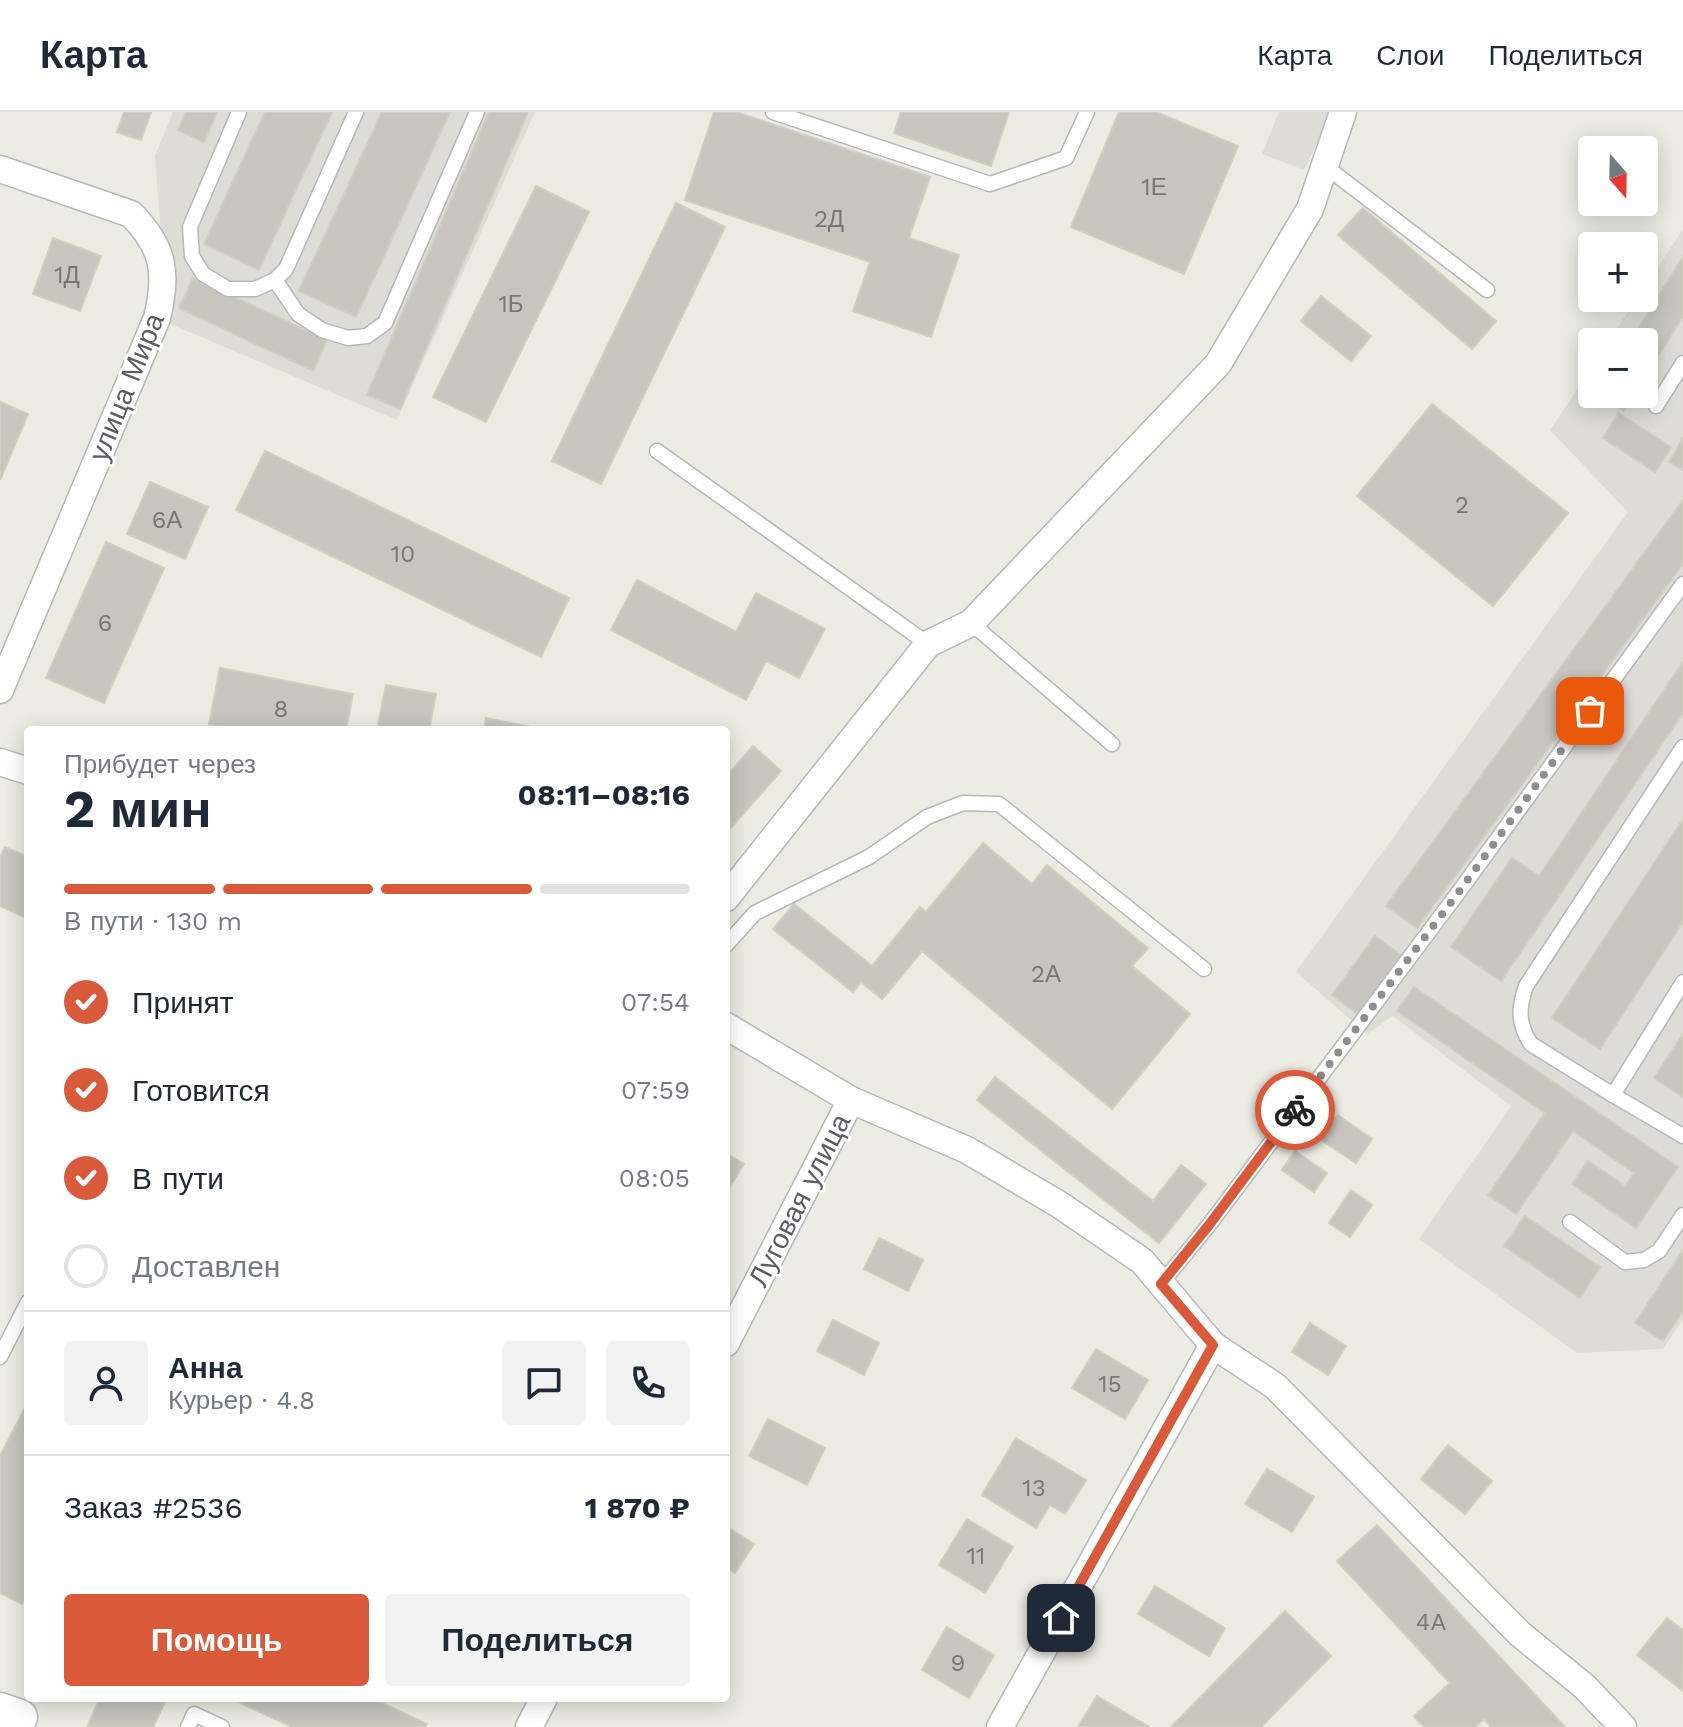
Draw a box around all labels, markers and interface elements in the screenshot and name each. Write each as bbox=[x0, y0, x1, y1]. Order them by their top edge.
text: Карта bbox=[40, 33, 147, 77]
text: Карта bbox=[1257, 39, 1332, 72]
text: Слои bbox=[1376, 39, 1444, 72]
text: Поделиться bbox=[1488, 39, 1643, 72]
north arrow bbox=[1578, 136, 1658, 216]
map controls bbox=[1578, 136, 1658, 408]
house number: 1Е bbox=[1141, 173, 1167, 201]
house number: 2Д bbox=[814, 205, 844, 233]
button: + bbox=[1578, 232, 1658, 312]
house number: 1Д bbox=[54, 261, 80, 289]
house number: 1Б bbox=[498, 290, 524, 318]
street label: улица Мира bbox=[82, 308, 171, 466]
button: − bbox=[1578, 328, 1658, 408]
house number: 2 bbox=[1455, 491, 1469, 519]
house number: 6А bbox=[152, 506, 182, 534]
house number: 10 bbox=[391, 540, 415, 568]
house number: 6 bbox=[98, 609, 112, 637]
pin bbox=[1556, 677, 1624, 745]
icon: bag bbox=[1568, 689, 1612, 733]
house number: 8 bbox=[274, 695, 288, 723]
text: Прибудет через bbox=[64, 749, 256, 779]
text: 08:11–08:16 bbox=[518, 777, 690, 812]
text: 2 мин bbox=[64, 779, 212, 840]
text: В пути · 130 m bbox=[64, 906, 242, 936]
house number: 2А bbox=[1031, 960, 1061, 988]
icon: check bbox=[64, 980, 108, 1024]
text: Принят bbox=[132, 985, 234, 1020]
text: 07:54 bbox=[621, 987, 690, 1017]
icon: check bbox=[64, 1068, 108, 1112]
courier bbox=[1255, 1070, 1335, 1150]
text: Готовится bbox=[132, 1073, 270, 1108]
text: 07:59 bbox=[621, 1075, 690, 1105]
icon: bike bbox=[1273, 1088, 1317, 1132]
street label: Луговая улица bbox=[742, 1108, 857, 1292]
icon: check bbox=[64, 1156, 108, 1200]
text: В пути bbox=[132, 1161, 224, 1196]
text: 08:05 bbox=[619, 1163, 690, 1193]
text: Доставлен bbox=[132, 1249, 280, 1284]
button: person bbox=[64, 1341, 148, 1425]
button: chat bbox=[502, 1341, 586, 1425]
button: phone bbox=[606, 1341, 690, 1425]
text: Анна bbox=[168, 1350, 243, 1385]
house number: 15 bbox=[1098, 1370, 1122, 1398]
text: Курьер · 4.8 bbox=[168, 1385, 315, 1415]
house number: 13 bbox=[1022, 1474, 1046, 1502]
text: Заказ #2536 bbox=[64, 1490, 243, 1525]
text: 1 870 ₽ bbox=[585, 1490, 690, 1525]
house number: 11 bbox=[967, 1542, 985, 1570]
pin bbox=[1027, 1584, 1095, 1652]
button: Помощь bbox=[64, 1594, 369, 1686]
button: Поделиться bbox=[385, 1594, 690, 1686]
icon: home bbox=[1039, 1596, 1083, 1640]
house number: 4A bbox=[1416, 1608, 1446, 1636]
house number: 9 bbox=[951, 1649, 965, 1677]

